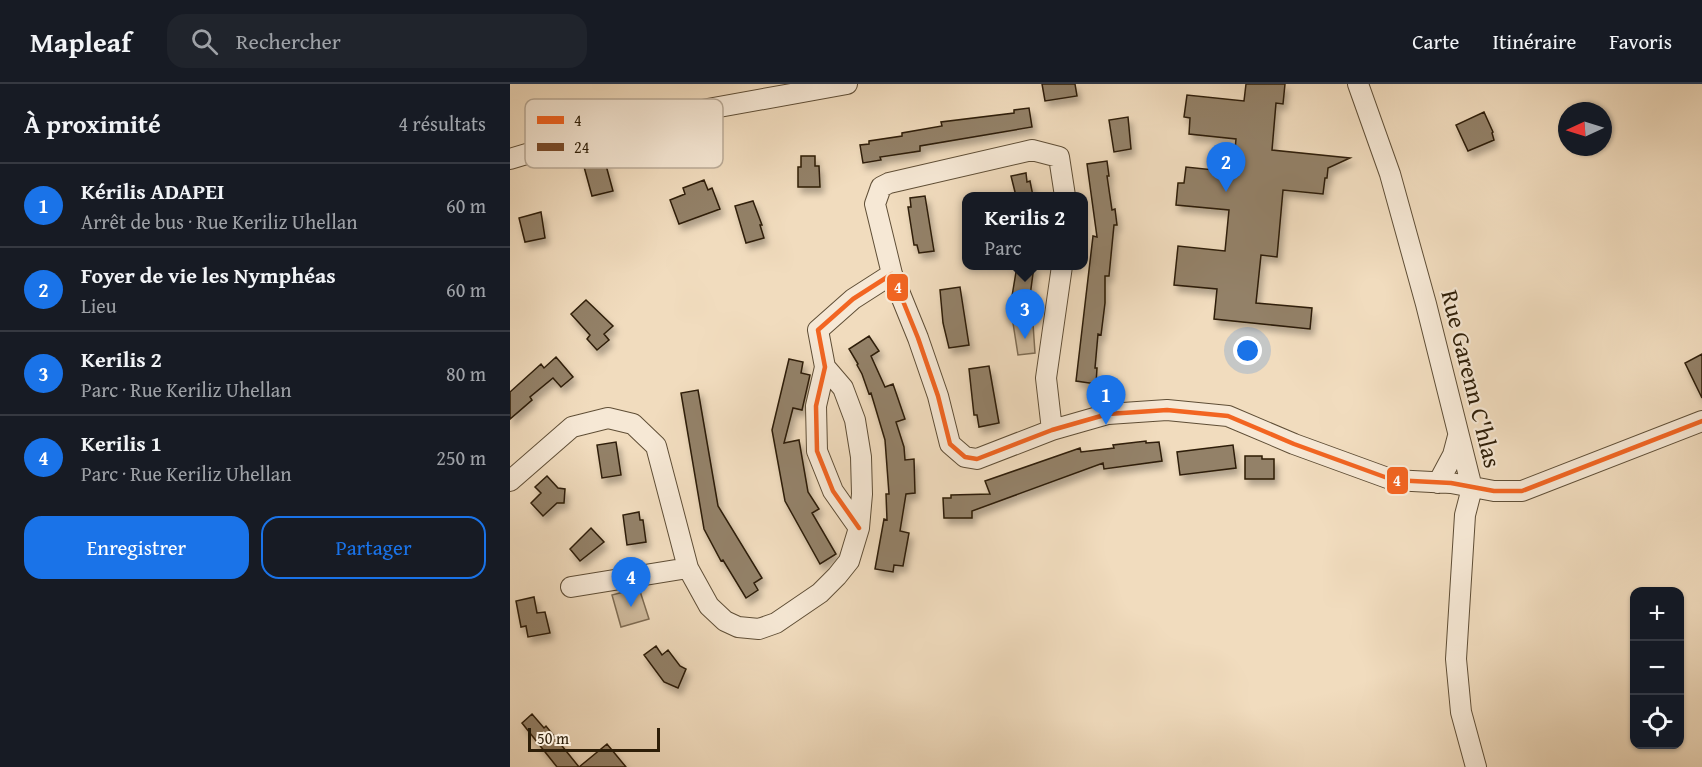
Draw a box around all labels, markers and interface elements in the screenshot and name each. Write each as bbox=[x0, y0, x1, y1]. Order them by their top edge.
search box bbox=[167, 14, 587, 68]
text: Mapleaf bbox=[30, 21, 131, 62]
icon: search bbox=[188, 25, 221, 58]
text: Rechercher bbox=[236, 25, 341, 57]
text: Carte bbox=[1412, 26, 1459, 57]
text: Itinéraire bbox=[1492, 26, 1576, 57]
text: Favoris bbox=[1609, 26, 1672, 57]
legend bbox=[525, 99, 723, 168]
north arrow bbox=[1558, 102, 1612, 156]
text: À proximité bbox=[24, 104, 161, 143]
text: 4 bbox=[574, 108, 582, 132]
text: 4 résultats bbox=[398, 109, 486, 138]
text: 24 bbox=[574, 135, 590, 159]
pin: 2 bbox=[1206, 142, 1246, 192]
text: Kérilis ADAPEI bbox=[81, 175, 224, 207]
text: 1 bbox=[38, 191, 49, 220]
text: 60 m bbox=[446, 191, 486, 220]
popup bbox=[962, 192, 1088, 270]
text: Kerilis 2 bbox=[985, 201, 1065, 233]
text: Arrêt de bus · Rue Keriliz Uhellan bbox=[81, 207, 357, 236]
text: Parc bbox=[985, 233, 1022, 262]
text: Foyer de vie les Nymphéas bbox=[81, 259, 336, 291]
line badge: 4 bbox=[886, 273, 909, 302]
text: 2 bbox=[38, 275, 49, 304]
text: 60 m bbox=[446, 275, 486, 304]
text: 4 bbox=[894, 275, 902, 299]
street label: Rue Garenn C'hlas bbox=[1432, 286, 1511, 471]
pin: 3 bbox=[1006, 290, 1044, 339]
text: Lieu bbox=[81, 291, 117, 320]
your location bbox=[1233, 336, 1262, 365]
text: Kerilis 2 bbox=[81, 343, 162, 375]
text: 3 bbox=[38, 359, 49, 388]
text: 80 m bbox=[446, 359, 486, 388]
text: Parc · Rue Keriliz Uhellan bbox=[81, 375, 291, 404]
pin: 1 bbox=[1086, 376, 1126, 425]
text: Kerilis 1 bbox=[81, 427, 162, 459]
text: 4 bbox=[38, 443, 49, 472]
text: 250 m bbox=[436, 443, 486, 472]
text: Parc · Rue Keriliz Uhellan bbox=[81, 459, 291, 488]
line badge: 4 bbox=[1386, 466, 1409, 495]
text: 4 bbox=[1393, 468, 1401, 492]
button: Enregistrer bbox=[24, 516, 249, 579]
button: Partager bbox=[261, 516, 486, 579]
pin: 4 bbox=[612, 558, 650, 607]
map controls bbox=[1630, 587, 1684, 749]
button: + bbox=[1630, 587, 1684, 641]
button: − bbox=[1630, 641, 1684, 695]
button: locate bbox=[1630, 695, 1684, 749]
scale bar bbox=[528, 725, 660, 752]
text: 50 m bbox=[537, 726, 569, 750]

